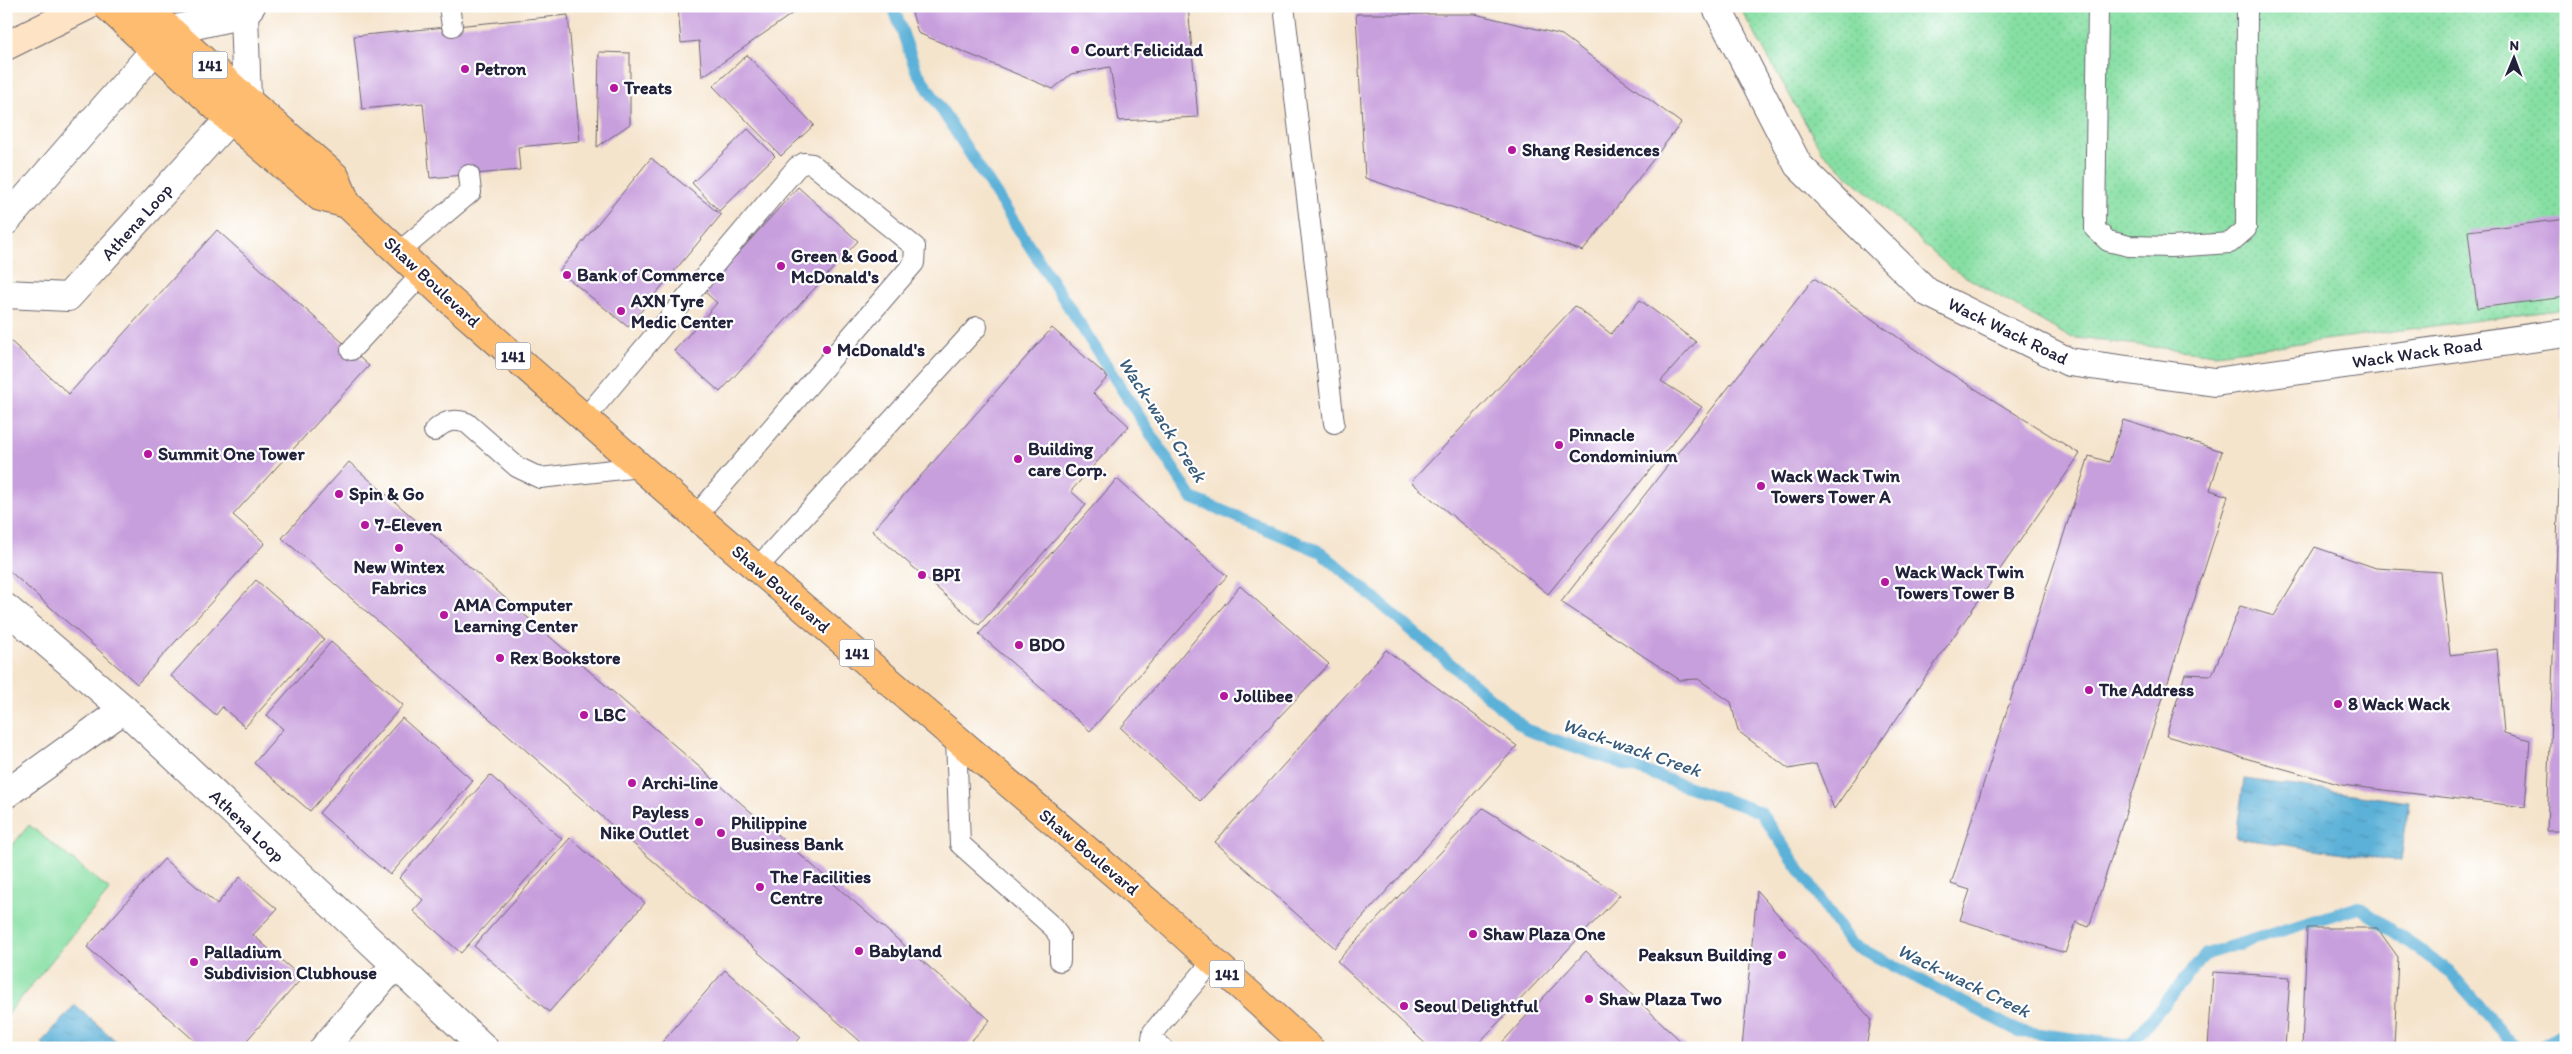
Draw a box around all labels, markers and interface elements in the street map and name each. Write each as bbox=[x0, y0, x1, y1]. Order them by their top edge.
north arrow bbox=[2490, 32, 2540, 82]
text: N bbox=[2509, 37, 2519, 54]
place label: Court Felicidad bbox=[1085, 39, 1203, 61]
marker: Court Felicidad bbox=[1069, 44, 1081, 56]
road number: 141 bbox=[192, 52, 228, 78]
place label: Petron bbox=[475, 58, 527, 80]
marker: Petron bbox=[459, 63, 471, 75]
place label: Treats bbox=[623, 77, 672, 99]
marker: Treats bbox=[608, 82, 620, 94]
place label: Shang Residences bbox=[1522, 139, 1660, 161]
marker: Shang Residences bbox=[1506, 144, 1518, 156]
street label: Athena Loop bbox=[97, 179, 177, 265]
street label: Shaw Boulevard bbox=[379, 232, 485, 332]
place label: Green & Good McDonald's bbox=[791, 245, 899, 288]
marker: Green & Good McDonald's bbox=[775, 260, 787, 272]
place label: Bank of Commerce bbox=[577, 264, 725, 286]
marker: Bank of Commerce bbox=[561, 269, 573, 281]
place label: AXN Tyre Medic Center bbox=[630, 290, 734, 333]
street label: Wack Wack Road bbox=[1944, 292, 2072, 370]
marker: AXN Tyre Medic Center bbox=[615, 305, 627, 317]
street label: Wack Wack Road bbox=[2351, 333, 2484, 373]
place label: McDonald's bbox=[837, 339, 925, 361]
road number: 141 bbox=[496, 342, 530, 370]
marker: McDonald's bbox=[821, 344, 833, 356]
water label: Wack-wack Creek bbox=[1114, 352, 1212, 487]
place label: Pinnacle Condominium bbox=[1569, 424, 1678, 467]
place label: Building care Corp. bbox=[1028, 438, 1107, 481]
marker: Pinnacle Condominium bbox=[1553, 439, 1565, 451]
place label: Summit One Tower bbox=[158, 443, 305, 465]
marker: Summit One Tower bbox=[142, 448, 154, 460]
marker: Building care Corp. bbox=[1012, 453, 1024, 465]
place label: Wack Wack Twin Towers Tower A bbox=[1770, 465, 1901, 508]
marker: Wack Wack Twin Towers Tower A bbox=[1755, 480, 1767, 492]
place label: Spin & Go bbox=[349, 483, 424, 505]
marker: Spin & Go bbox=[333, 488, 345, 500]
place label: 7-Eleven bbox=[374, 514, 443, 536]
marker: 7-Eleven bbox=[359, 519, 371, 531]
street label: Shaw Boulevard bbox=[727, 540, 835, 638]
marker: New Wintex Fabrics bbox=[393, 542, 405, 554]
place label: New Wintex Fabrics bbox=[354, 556, 446, 599]
place label: Wack Wack Twin Towers Tower B bbox=[1894, 561, 2025, 604]
place label: BPI bbox=[932, 564, 961, 586]
marker: BPI bbox=[916, 569, 928, 581]
marker: Wack Wack Twin Towers Tower B bbox=[1879, 576, 1891, 588]
place label: AMA Computer Learning Center bbox=[453, 594, 578, 637]
marker: AMA Computer Learning Center bbox=[438, 609, 450, 621]
place label: BDO bbox=[1029, 634, 1065, 656]
marker: BDO bbox=[1013, 639, 1025, 651]
road number: 141 bbox=[840, 640, 874, 666]
place label: Rex Bookstore bbox=[510, 647, 621, 669]
marker: Rex Bookstore bbox=[494, 652, 506, 664]
place label: The Address bbox=[2098, 679, 2194, 701]
marker: The Address bbox=[2083, 684, 2095, 696]
place label: Jollibee bbox=[1233, 685, 1294, 707]
marker: Jollibee bbox=[1218, 690, 1230, 702]
place label: 8 Wack Wack bbox=[2348, 693, 2450, 715]
marker: 8 Wack Wack bbox=[2332, 698, 2344, 710]
place label: LBC bbox=[594, 704, 626, 726]
marker: LBC bbox=[578, 709, 590, 721]
water label: Wack-wack Creek bbox=[1560, 713, 1705, 782]
place label: Archi-line bbox=[641, 772, 719, 794]
marker: Archi-line bbox=[626, 777, 638, 789]
street label: Athena Loop bbox=[205, 785, 289, 867]
place label: Payless Nike Outlet bbox=[600, 801, 689, 844]
street label: Shaw Boulevard bbox=[1035, 804, 1144, 900]
place label: Philippine Business Bank bbox=[731, 812, 844, 855]
marker: Payless Nike Outlet bbox=[693, 816, 705, 828]
marker: Philippine Business Bank bbox=[715, 827, 727, 839]
place label: The Facilities Centre bbox=[769, 866, 871, 909]
marker: The Facilities Centre bbox=[754, 881, 766, 893]
place label: Shaw Plaza One bbox=[1483, 923, 1606, 945]
marker: Shaw Plaza One bbox=[1467, 928, 1479, 940]
water label: Wack-wack Creek bbox=[1894, 938, 2035, 1023]
place label: Babyland bbox=[869, 940, 942, 962]
place label: Palladium Subdivision Clubhouse bbox=[204, 941, 377, 984]
place label: Peaksun Building bbox=[1638, 944, 1773, 966]
marker: Babyland bbox=[853, 945, 865, 957]
marker: Peaksun Building bbox=[1776, 949, 1788, 961]
marker: Palladium Subdivision Clubhouse bbox=[188, 956, 200, 968]
road number: 141 bbox=[1210, 961, 1244, 988]
place label: Shaw Plaza Two bbox=[1599, 988, 1722, 1010]
marker: Shaw Plaza Two bbox=[1583, 993, 1595, 1005]
place label: Seoul Delightful bbox=[1414, 995, 1539, 1017]
marker: Seoul Delightful bbox=[1398, 1000, 1410, 1012]

